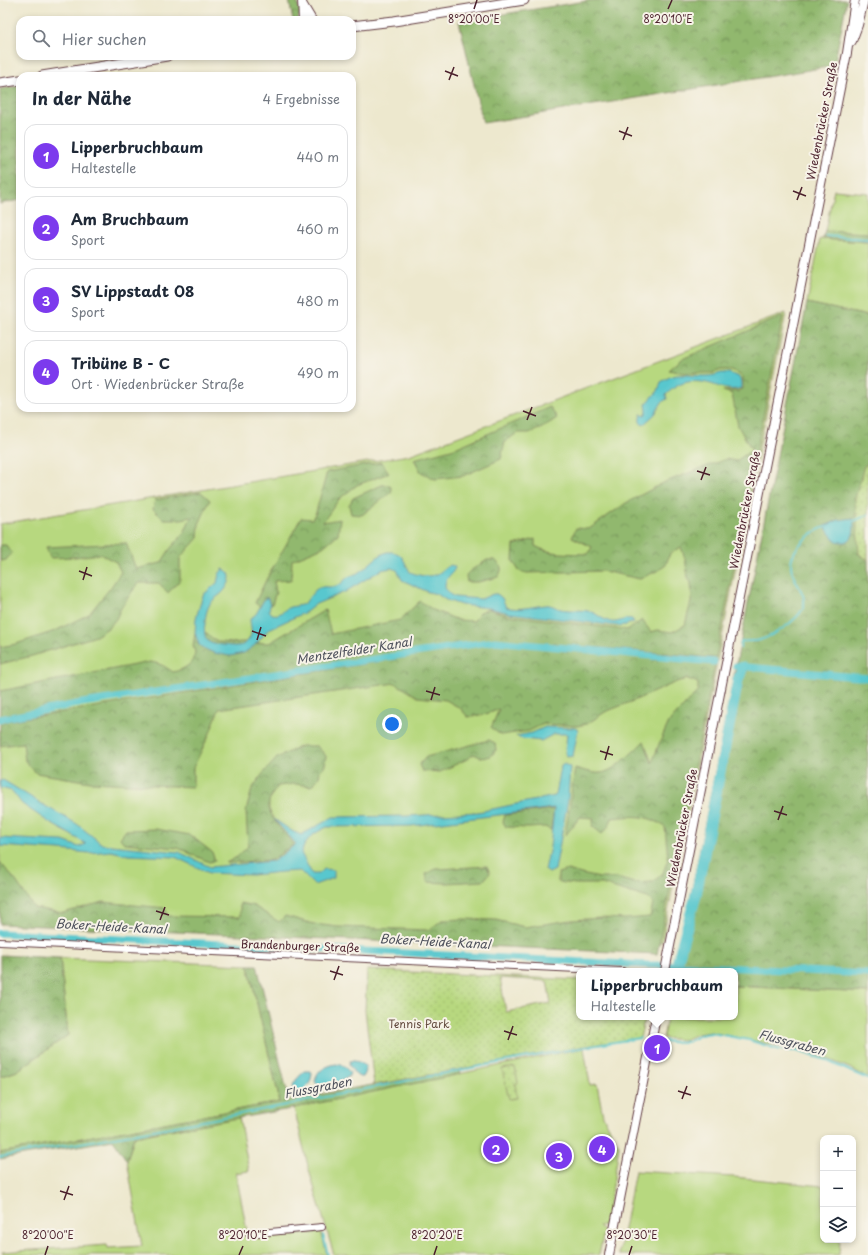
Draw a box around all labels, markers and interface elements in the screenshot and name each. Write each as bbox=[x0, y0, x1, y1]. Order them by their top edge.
text: 8°20'00"E bbox=[448, 11, 500, 26]
text: 8°20'10"E bbox=[643, 11, 693, 26]
search box bbox=[16, 16, 356, 60]
icon: search bbox=[30, 27, 52, 49]
text: Hier suchen bbox=[62, 27, 147, 50]
street label: Wiedenbrücker Straße bbox=[802, 60, 841, 181]
text: In der Nähe bbox=[32, 85, 131, 111]
text: 4 Ergebnisse bbox=[263, 89, 340, 108]
text: Lipperbruchbaum bbox=[71, 135, 203, 158]
text: 1 bbox=[43, 147, 49, 166]
text: 440 m bbox=[296, 147, 339, 166]
text: Haltestelle bbox=[71, 158, 136, 177]
text: Am Bruchbaum bbox=[71, 207, 189, 230]
text: 2 bbox=[41, 219, 51, 238]
text: 460 m bbox=[296, 219, 339, 238]
text: Sport bbox=[71, 230, 105, 249]
text: SV Lippstadt 08 bbox=[71, 279, 194, 302]
text: 3 bbox=[42, 291, 50, 310]
text: 480 m bbox=[297, 291, 339, 310]
text: Sport bbox=[71, 302, 105, 321]
text: Tribüne B - C bbox=[71, 351, 170, 374]
text: 4 bbox=[42, 363, 50, 382]
text: 490 m bbox=[297, 363, 339, 382]
text: Ort · Wiedenbrücker Straße bbox=[71, 374, 244, 393]
street label: Wiedenbrücker Straße bbox=[725, 449, 764, 570]
water label: Mentzelfelder Kanal bbox=[295, 632, 414, 668]
your location bbox=[382, 714, 402, 734]
street label: Wiedenbrücker Straße bbox=[662, 767, 701, 888]
water label: Boker-Heide-Kanal bbox=[55, 914, 169, 938]
water label: Boker-Heide-Kanal bbox=[379, 929, 493, 953]
street label: Brandenburger Straße bbox=[240, 935, 360, 956]
popup bbox=[576, 968, 738, 1020]
text: Lipperbruchbaum bbox=[591, 973, 723, 996]
text: Haltestelle bbox=[591, 996, 656, 1015]
park label: Tennis Park bbox=[388, 1015, 450, 1032]
water label: Flussgraben bbox=[757, 1025, 828, 1060]
pin: 1 bbox=[644, 1033, 670, 1063]
water label: Flussgraben bbox=[283, 1072, 353, 1102]
pin: 2 bbox=[483, 1134, 509, 1164]
pin: 4 bbox=[589, 1134, 615, 1164]
map controls bbox=[820, 1135, 856, 1243]
button: + bbox=[820, 1135, 856, 1171]
pin: 3 bbox=[546, 1141, 572, 1171]
button: − bbox=[820, 1171, 856, 1207]
button: layers bbox=[820, 1207, 856, 1243]
text: 8°20'00"E bbox=[22, 1227, 74, 1242]
text: 8°20'10"E bbox=[218, 1227, 268, 1242]
text: 8°20'20"E bbox=[411, 1227, 463, 1242]
text: 8°20'30"E bbox=[606, 1227, 658, 1242]

